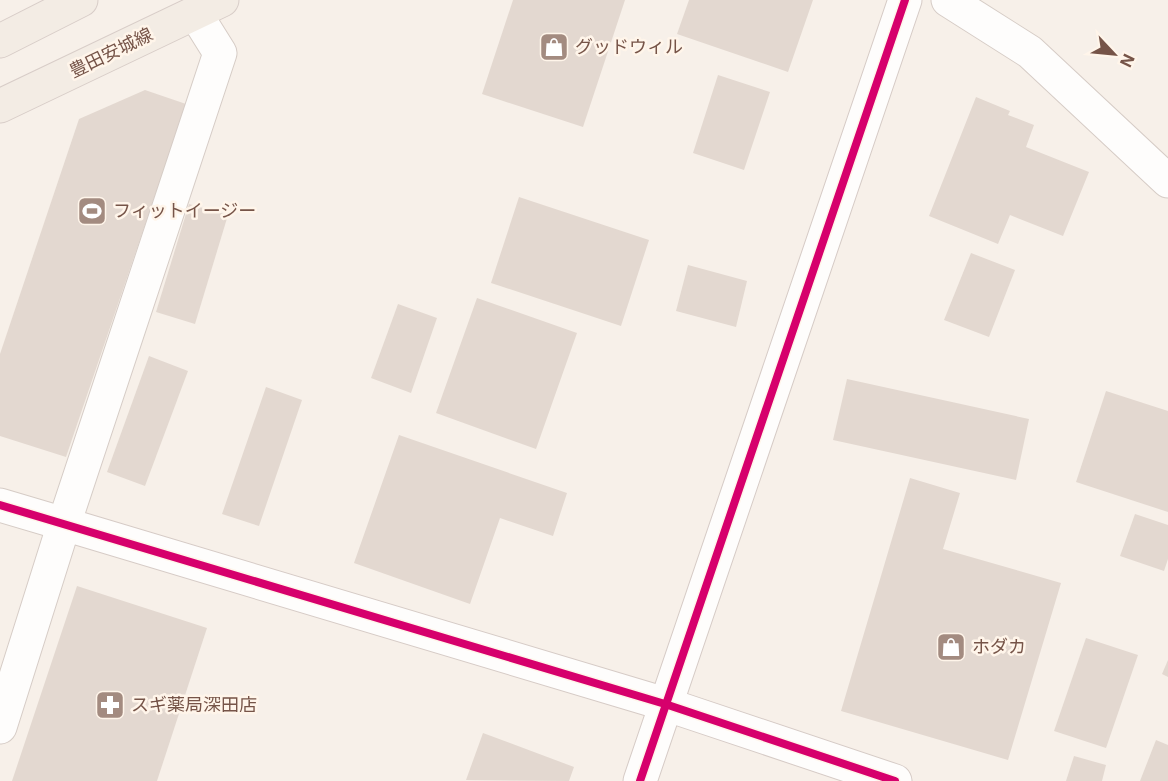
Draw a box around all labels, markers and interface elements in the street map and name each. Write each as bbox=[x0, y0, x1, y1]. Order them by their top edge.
street label: 豊田安城線 bbox=[66, 23, 156, 82]
north arrow bbox=[1084, 24, 1144, 84]
shop icon: グッドウィル bbox=[538, 31, 570, 63]
place label: グッドウィル bbox=[575, 36, 683, 57]
text: N bbox=[1116, 51, 1139, 70]
sports icon: フィットイージー bbox=[76, 195, 108, 227]
place label: フィットイージー bbox=[113, 200, 256, 221]
shop icon: ホダカ bbox=[935, 631, 967, 663]
place label: ホダカ bbox=[972, 636, 1026, 657]
pharmacy icon: スギ薬局深田店 bbox=[94, 689, 126, 721]
place label: スギ薬局深田店 bbox=[131, 694, 257, 715]

